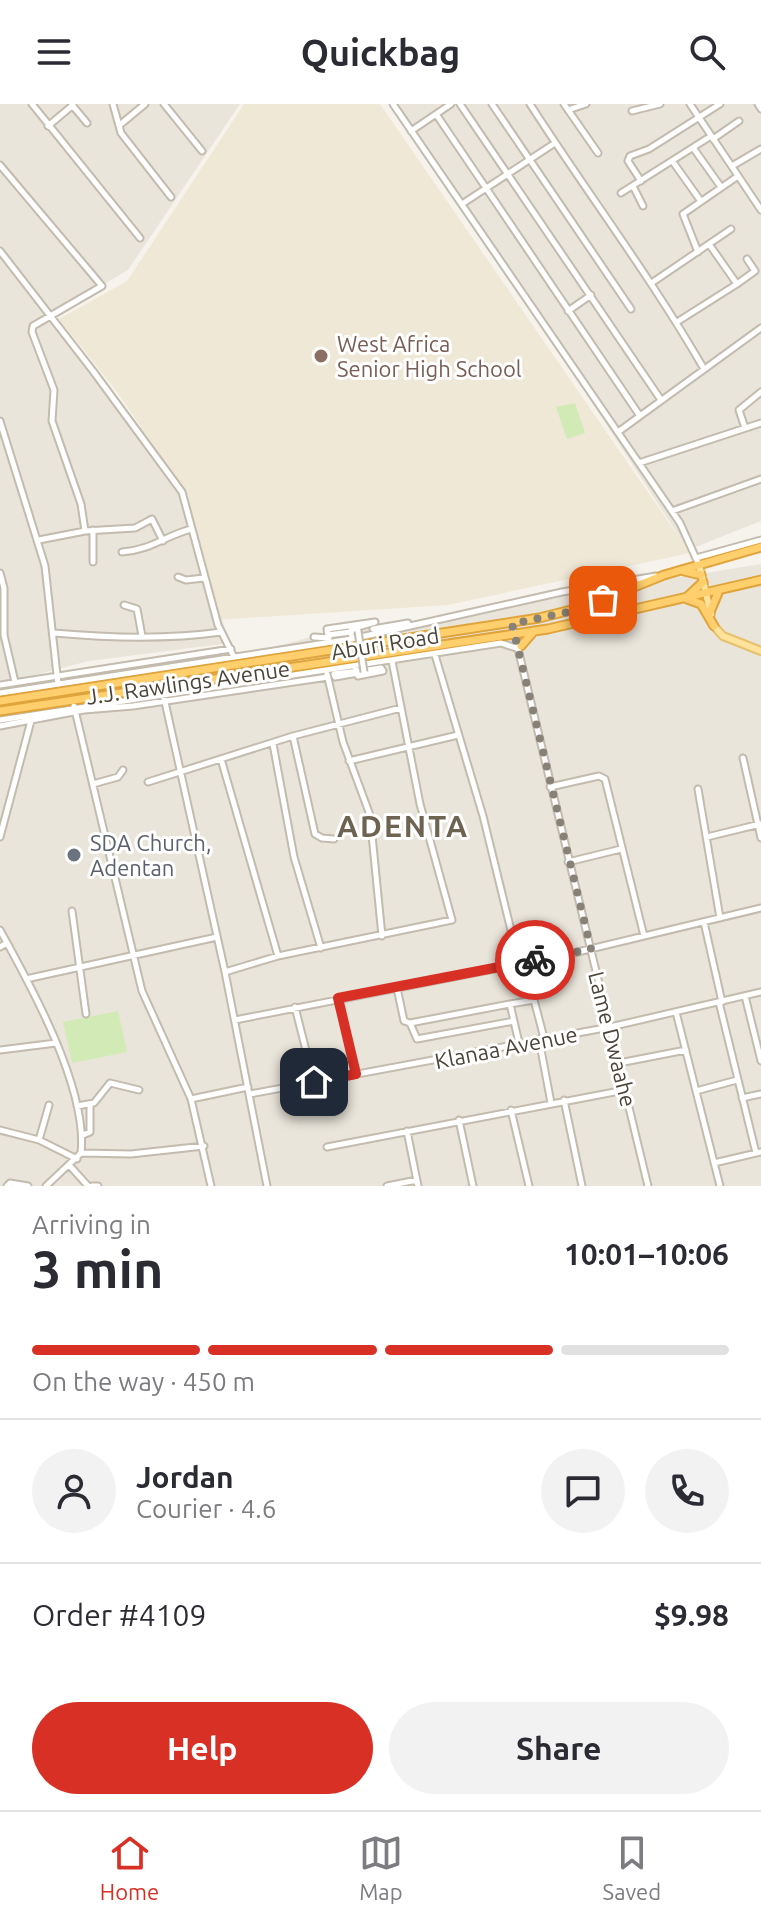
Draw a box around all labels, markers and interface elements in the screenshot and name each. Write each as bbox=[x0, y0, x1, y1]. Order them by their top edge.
icon: menu bbox=[32, 30, 76, 74]
icon: search bbox=[685, 30, 729, 74]
text: Quickbag bbox=[301, 32, 460, 73]
place label: West Africa Senior High School bbox=[337, 331, 522, 381]
marker: West Africa Senior High School bbox=[312, 347, 330, 365]
pin bbox=[569, 566, 637, 634]
icon: bag bbox=[581, 578, 625, 622]
street label: Aburi Road bbox=[329, 622, 441, 664]
street label: J.J. Rawlings Avenue bbox=[85, 655, 291, 709]
district label: ADENTA bbox=[337, 809, 469, 843]
place label: SDA Church, Adentan bbox=[90, 830, 211, 880]
marker: SDA Church, Adentan bbox=[65, 846, 83, 864]
courier bbox=[495, 920, 575, 1000]
icon: bike bbox=[513, 938, 557, 982]
street label: Lame Dwaahe bbox=[584, 969, 642, 1109]
street label: Klanaa Avenue bbox=[433, 1021, 579, 1073]
pin bbox=[280, 1048, 348, 1116]
icon: home bbox=[292, 1060, 336, 1104]
text: Arriving in bbox=[32, 1210, 151, 1239]
text: 10:01–10:06 bbox=[564, 1237, 729, 1271]
text: 3 min bbox=[32, 1240, 163, 1298]
text: On the way · 450 m bbox=[32, 1367, 255, 1396]
button: person bbox=[32, 1449, 116, 1533]
button: chat bbox=[541, 1449, 625, 1533]
button: phone bbox=[645, 1449, 729, 1533]
text: Jordan bbox=[136, 1460, 234, 1494]
text: Courier · 4.6 bbox=[136, 1494, 276, 1523]
text: Order #4109 bbox=[32, 1598, 206, 1632]
text: $9.98 bbox=[654, 1598, 729, 1632]
button: Help bbox=[32, 1702, 373, 1794]
button: Share bbox=[389, 1702, 729, 1794]
tab: Home bbox=[100, 1831, 159, 1904]
tab: Map bbox=[359, 1831, 403, 1904]
tab: Saved bbox=[603, 1831, 661, 1904]

